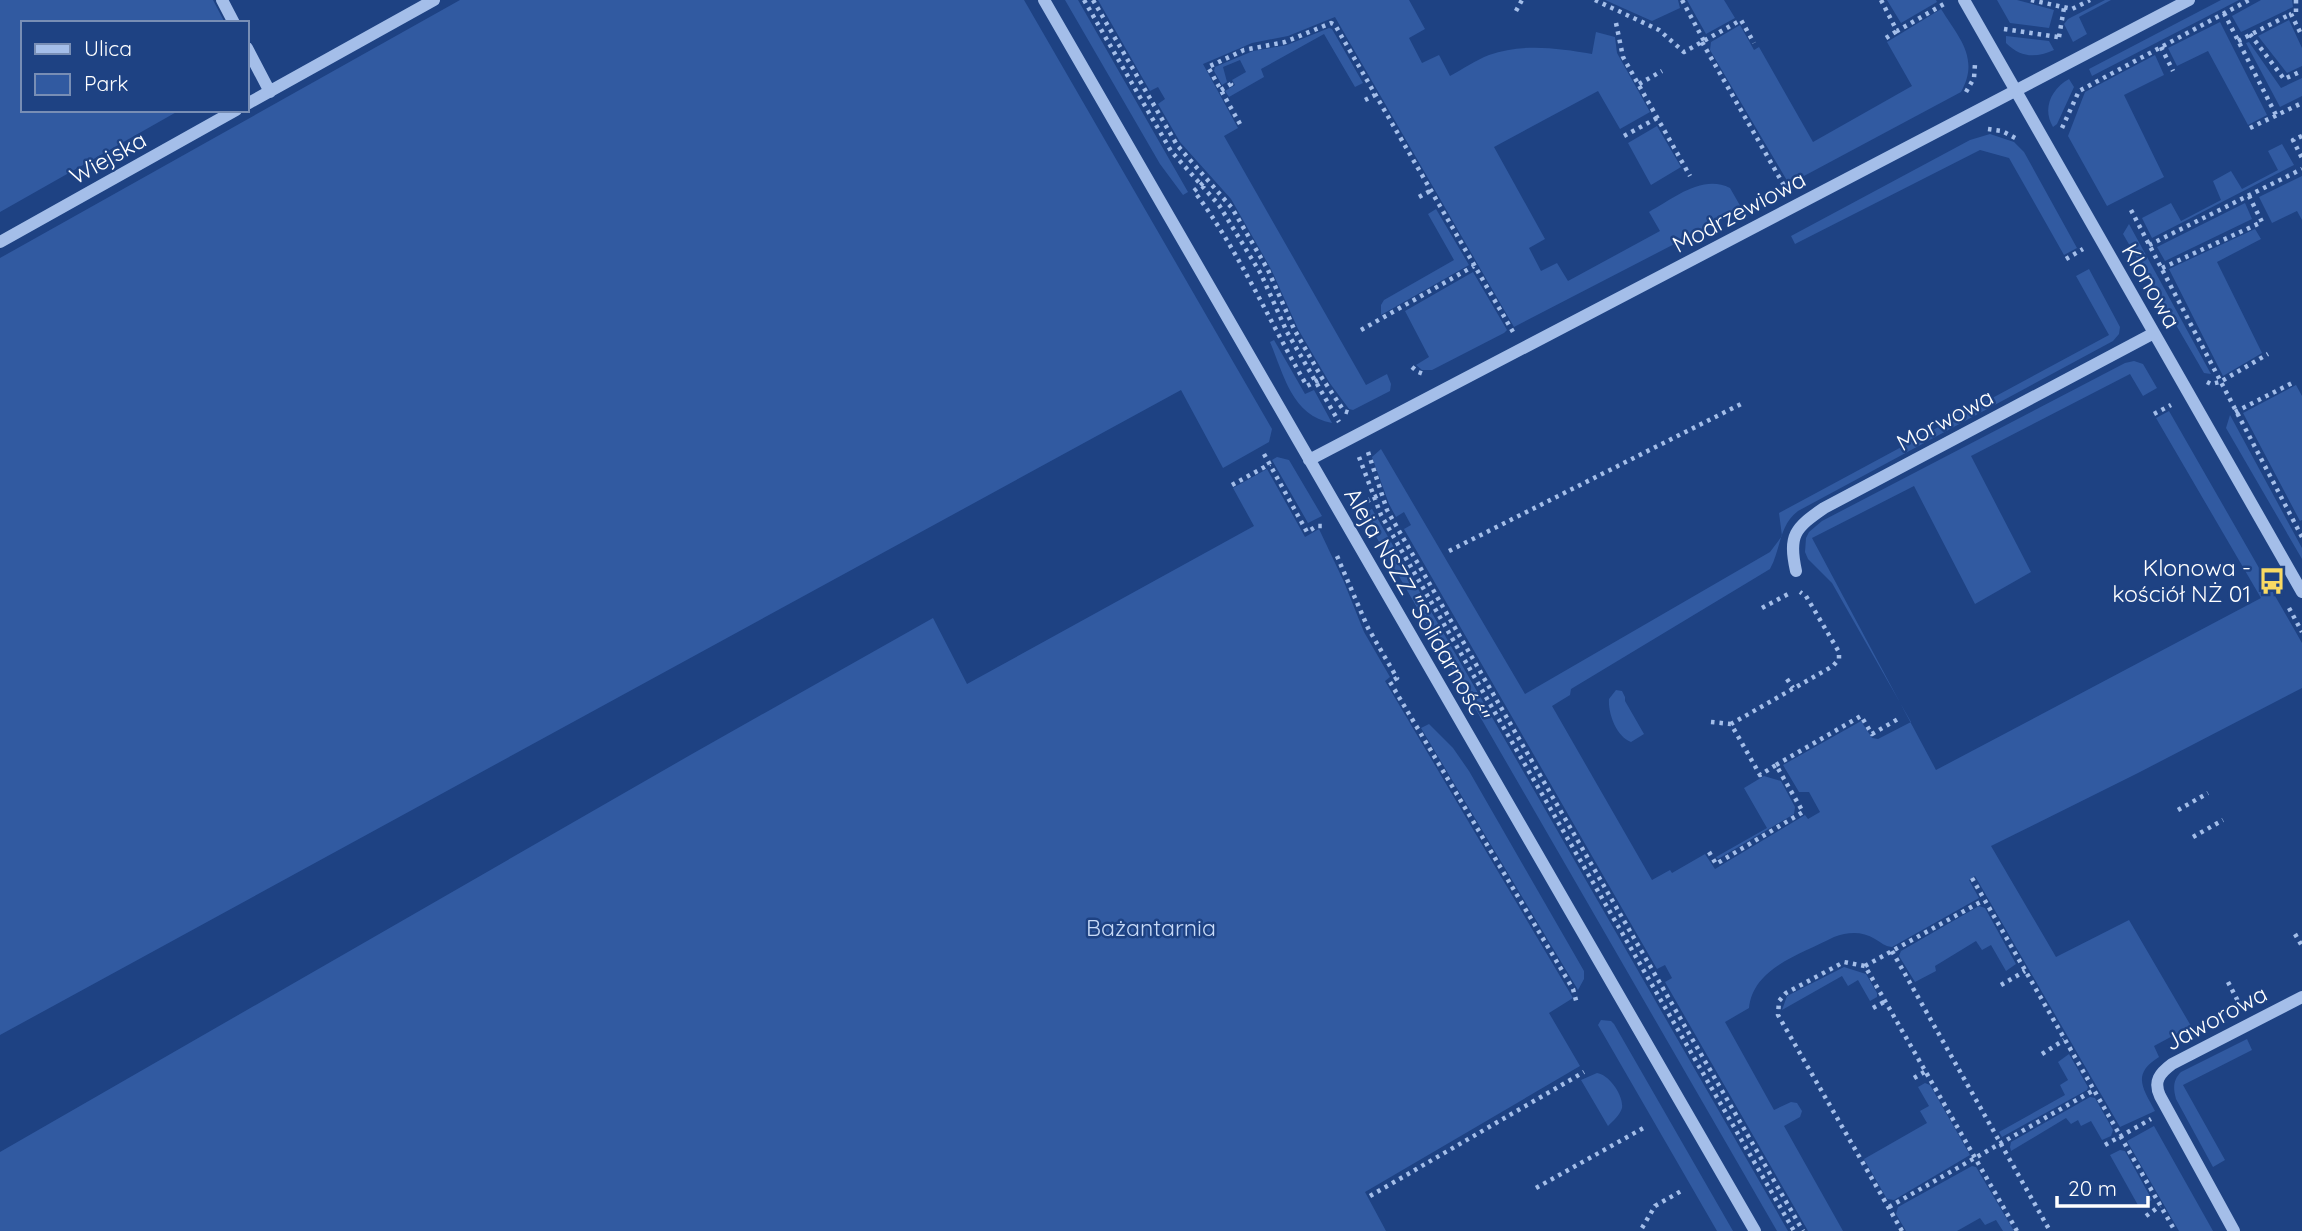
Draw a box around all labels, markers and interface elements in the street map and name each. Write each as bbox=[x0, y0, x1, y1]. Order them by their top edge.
legend bbox=[21, 21, 248, 112]
text: Ulica bbox=[84, 35, 132, 61]
text: Park bbox=[84, 70, 128, 96]
street label: Wiejska bbox=[64, 125, 151, 190]
street label: Modrzewiowa bbox=[1667, 164, 1810, 259]
street label: Klonowa bbox=[2116, 238, 2187, 333]
street label: Morwowa bbox=[1891, 382, 1998, 457]
street label: Aleja NSZZ "Solidarność" bbox=[1338, 482, 1497, 727]
place label: Klonowa - kościół NŻ 01 bbox=[2112, 553, 2251, 608]
bus stop icon: Klonowa - kościół NŻ 01 bbox=[2257, 566, 2287, 596]
park label: Bażantarnia bbox=[1086, 913, 1216, 942]
street label: Jaworowa bbox=[2160, 979, 2272, 1057]
scale bar bbox=[2057, 1164, 2148, 1208]
text: 20 m bbox=[2068, 1175, 2117, 1201]

